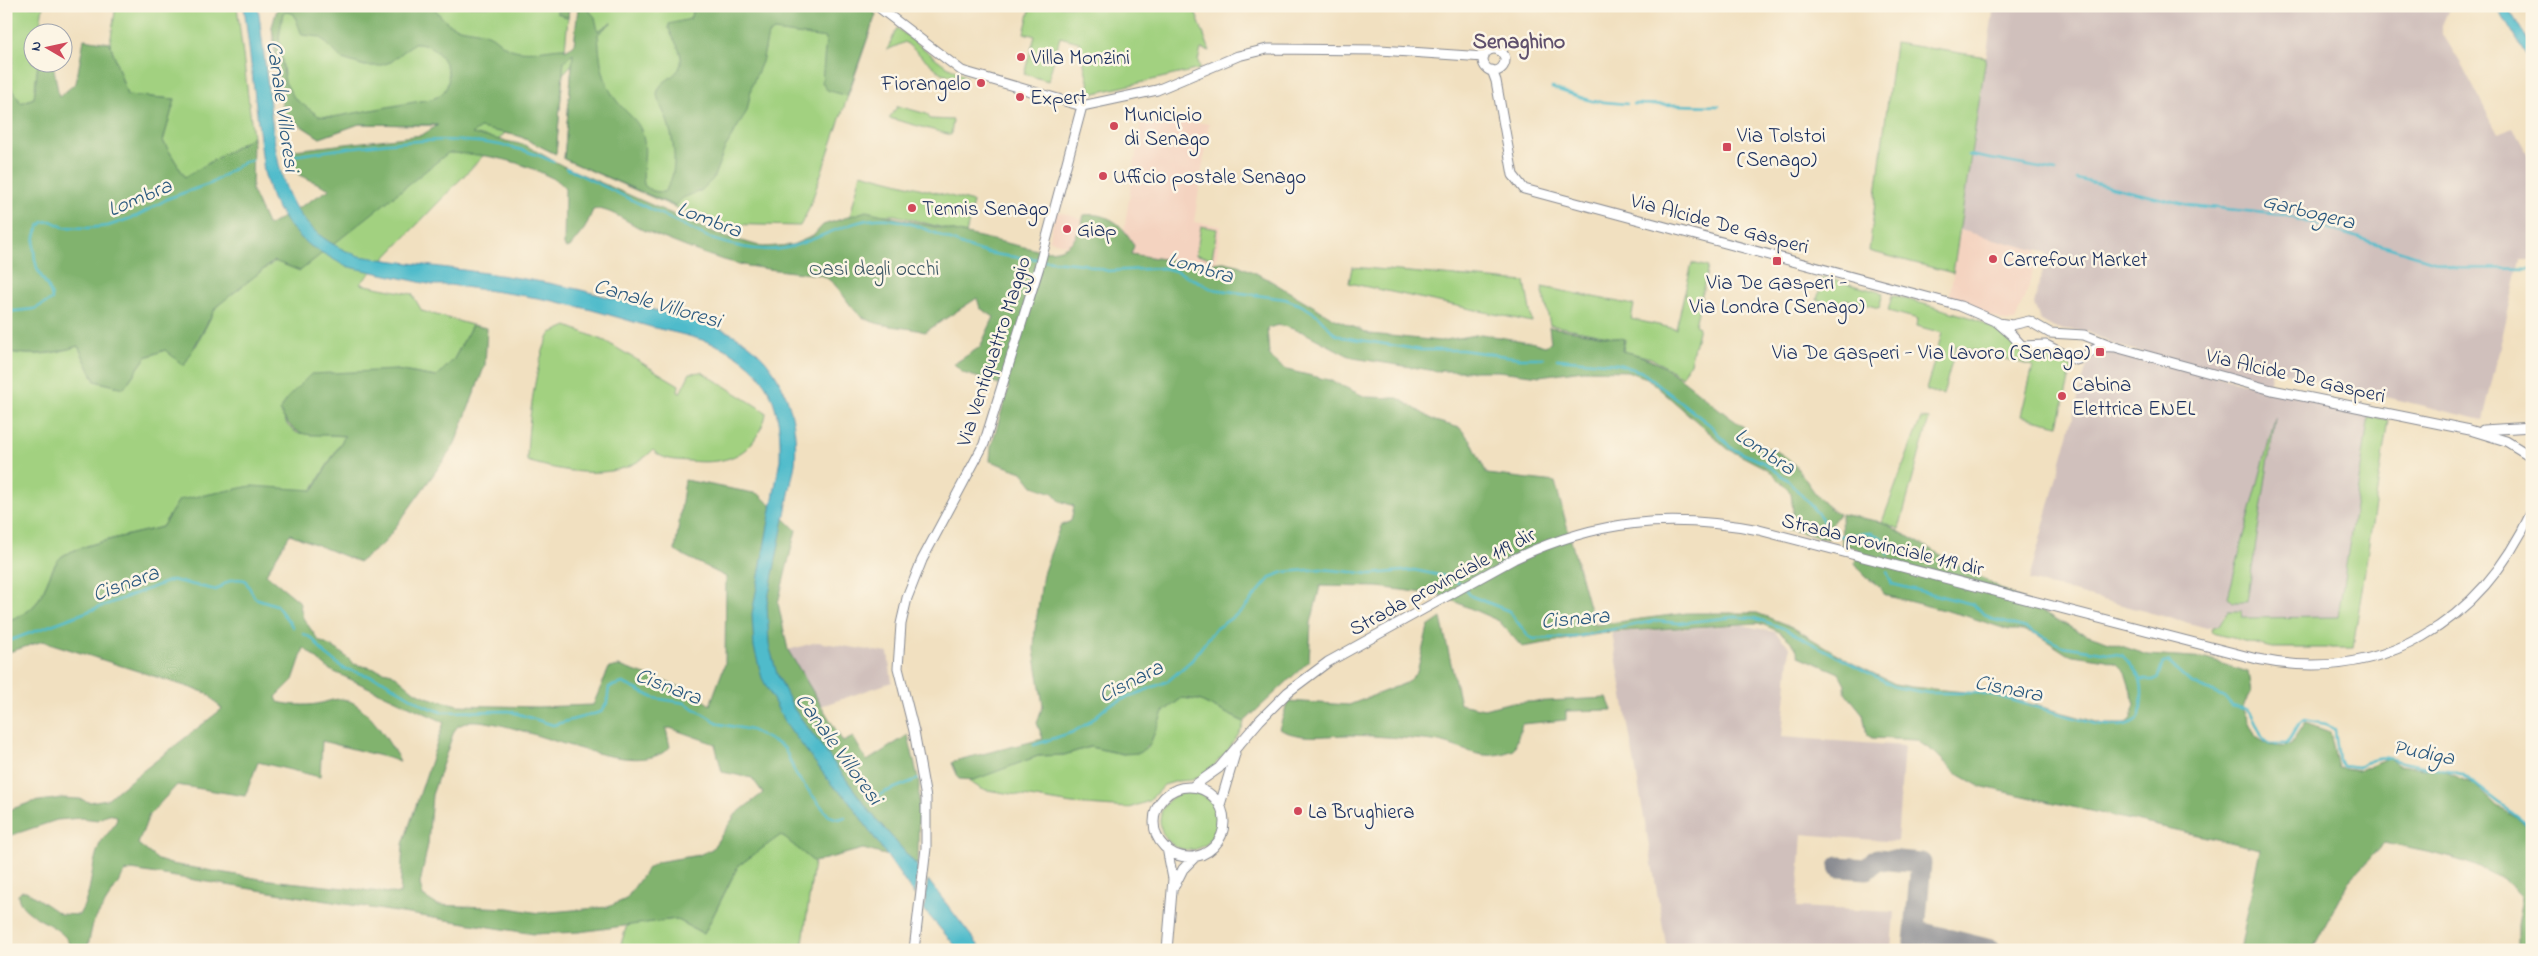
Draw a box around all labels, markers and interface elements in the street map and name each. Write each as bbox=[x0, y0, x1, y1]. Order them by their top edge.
north arrow bbox=[22, 22, 72, 72]
district label: Senaghino bbox=[1473, 27, 1565, 60]
water label: Canale Villoresi bbox=[256, 39, 306, 176]
text: N bbox=[26, 40, 48, 53]
place label: Villa Monzini bbox=[1030, 44, 1130, 74]
marker: Villa Monzini bbox=[1015, 51, 1027, 63]
place label: Fiorangelo bbox=[880, 70, 971, 102]
marker: Fiorangelo bbox=[975, 77, 987, 89]
place label: Expert bbox=[1030, 84, 1087, 114]
marker: Expert bbox=[1014, 91, 1026, 103]
place label: Municipio di Senago bbox=[1124, 101, 1210, 157]
marker: Municipio di Senago bbox=[1108, 120, 1120, 132]
place label: Via Tolstoi (Senago) bbox=[1736, 122, 1826, 178]
marker: Via Tolstoi (Senago) bbox=[1721, 141, 1733, 153]
place label: Ufficio postale Senago bbox=[1113, 163, 1306, 195]
marker: Ufficio postale Senago bbox=[1097, 170, 1109, 182]
water label: Lombra bbox=[103, 171, 178, 227]
street label: Via Alcide De Gasperi bbox=[1626, 186, 1812, 263]
water label: Garbogera bbox=[2259, 186, 2359, 240]
water label: Lombra bbox=[672, 194, 747, 248]
place label: Tennis Senago bbox=[922, 195, 1049, 227]
marker: Tennis Senago bbox=[906, 202, 918, 214]
place label: Giap bbox=[1077, 216, 1117, 246]
marker: Giap bbox=[1061, 223, 1073, 235]
water label: Lombra bbox=[1164, 244, 1238, 294]
place label: Carrefour Market bbox=[2003, 246, 2148, 276]
street label: Via Ventiquattro Maggio bbox=[950, 253, 1042, 452]
marker: Carrefour Market bbox=[1987, 253, 1999, 265]
park label: Oasi degli occhi bbox=[809, 255, 939, 287]
marker: Via De Gasperi - Via Londra (Senago) bbox=[1771, 255, 1783, 267]
place label: Via De Gasperi - Via Londra (Senago) bbox=[1688, 269, 1865, 325]
water label: Canale Villoresi bbox=[589, 271, 727, 339]
place label: Via De Gasperi - Via Lavoro (Senago) bbox=[1771, 339, 2090, 371]
street label: Via Alcide De Gasperi bbox=[2202, 341, 2388, 412]
marker: Via De Gasperi - Via Lavoro (Senago) bbox=[2094, 346, 2106, 358]
place label: Cabina Elettrica ENEL bbox=[2072, 371, 2196, 425]
marker: Cabina Elettrica ENEL bbox=[2056, 390, 2068, 402]
water label: Lombra bbox=[1728, 420, 1802, 485]
street label: Strada provinciale 119 dir bbox=[1778, 506, 1987, 586]
street label: Strada provinciale 119 dir bbox=[1344, 521, 1542, 645]
water label: Cisnara bbox=[88, 558, 165, 612]
water label: Cisnara bbox=[1540, 601, 1612, 639]
water label: Cisnara bbox=[1094, 652, 1170, 713]
water label: Cisnara bbox=[630, 661, 707, 715]
water label: Cisnara bbox=[1972, 668, 2046, 712]
water label: Canale Villoresi bbox=[786, 687, 890, 814]
water label: Pudiga bbox=[2390, 732, 2458, 776]
place label: La Brughiera bbox=[1308, 798, 1415, 830]
marker: La Brughiera bbox=[1292, 805, 1304, 817]

